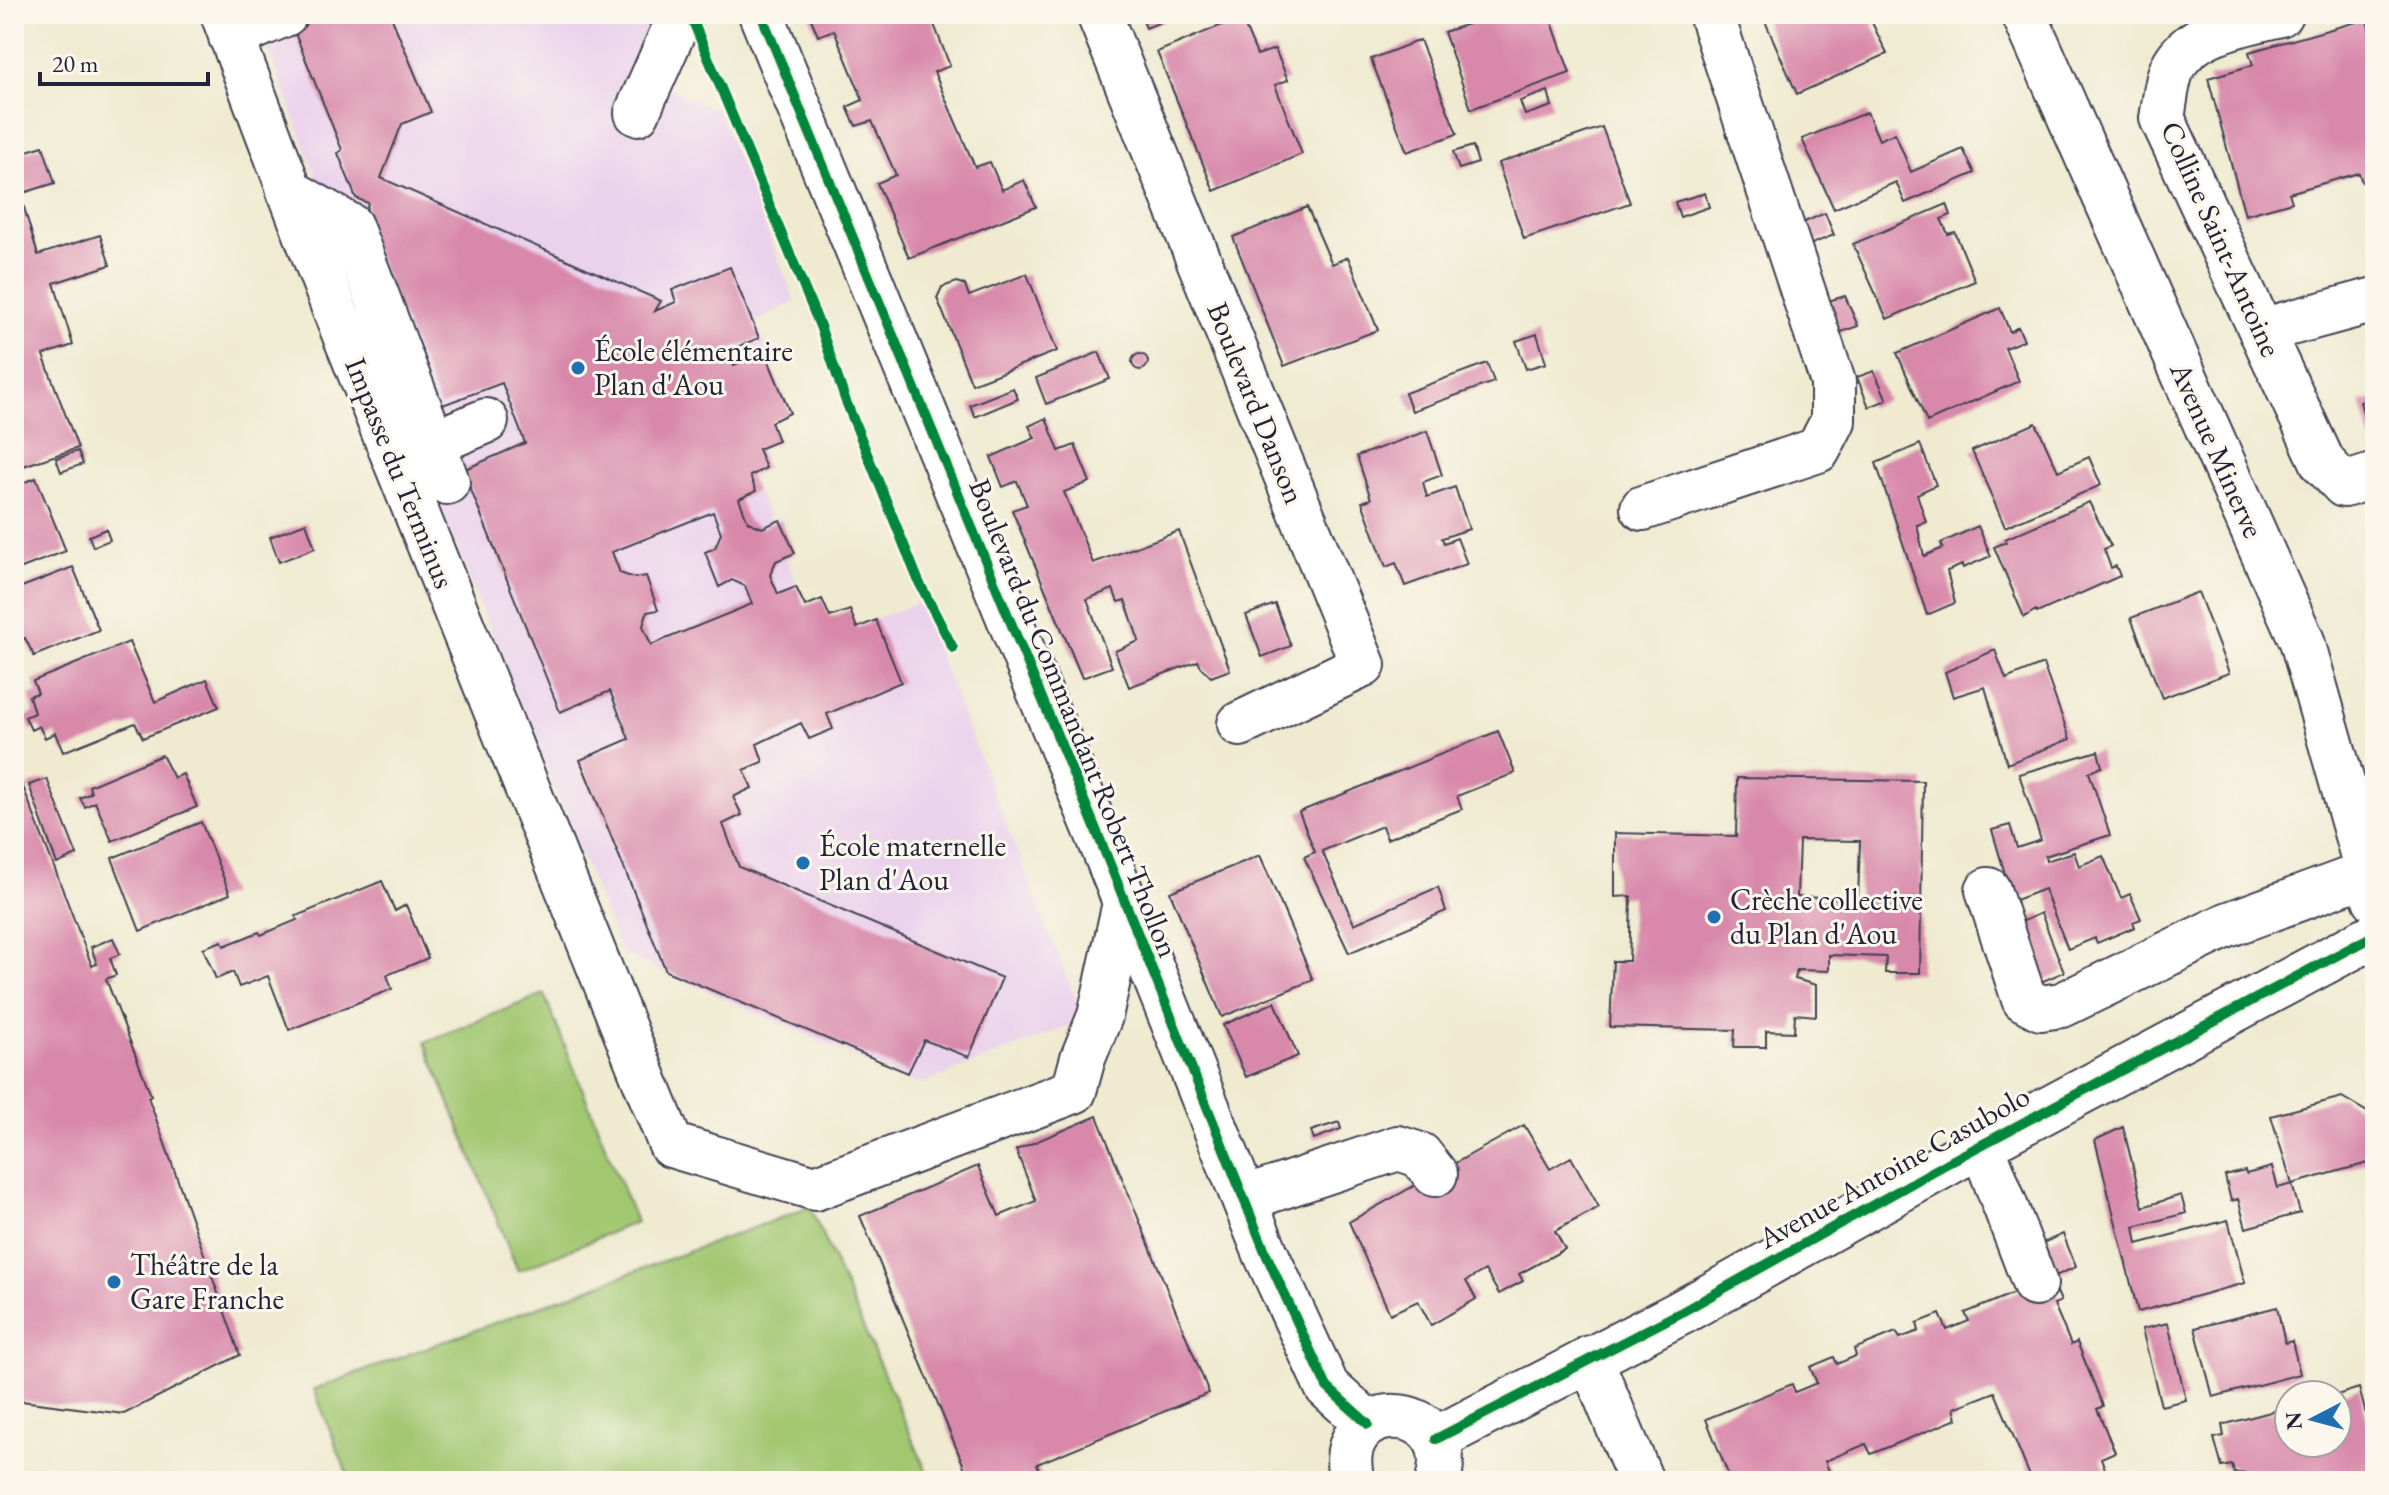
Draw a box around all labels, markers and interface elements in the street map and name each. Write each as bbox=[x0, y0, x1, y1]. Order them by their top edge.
scale bar bbox=[40, 36, 208, 86]
text: 20 m bbox=[52, 48, 99, 79]
street label: Colline Saint-Antoine bbox=[2152, 115, 2291, 363]
street label: Boulevard Danson bbox=[1198, 296, 1315, 509]
place label: École élémentaire Plan d'Aou bbox=[594, 331, 793, 404]
street label: Impasse du Terminus bbox=[336, 352, 464, 594]
street label: Avenue Minerve bbox=[2161, 355, 2274, 544]
marker: École élémentaire Plan d'Aou bbox=[569, 359, 587, 377]
street label: Boulevard du Commandant Robert Thollon bbox=[960, 473, 1189, 963]
place label: École maternelle Plan d'Aou bbox=[819, 826, 1006, 899]
marker: École maternelle Plan d'Aou bbox=[794, 854, 812, 872]
place label: Crèche collective du Plan d'Aou bbox=[1730, 880, 1923, 953]
marker: Crèche collective du Plan d'Aou bbox=[1705, 908, 1723, 926]
street label: Avenue Antoine Casubolo bbox=[1750, 1076, 2036, 1258]
place label: Théâtre de la Gare Franche bbox=[130, 1245, 284, 1318]
marker: Théâtre de la Gare Franche bbox=[105, 1273, 123, 1291]
north arrow bbox=[2273, 1379, 2353, 1459]
text: N bbox=[2278, 1410, 2309, 1431]

